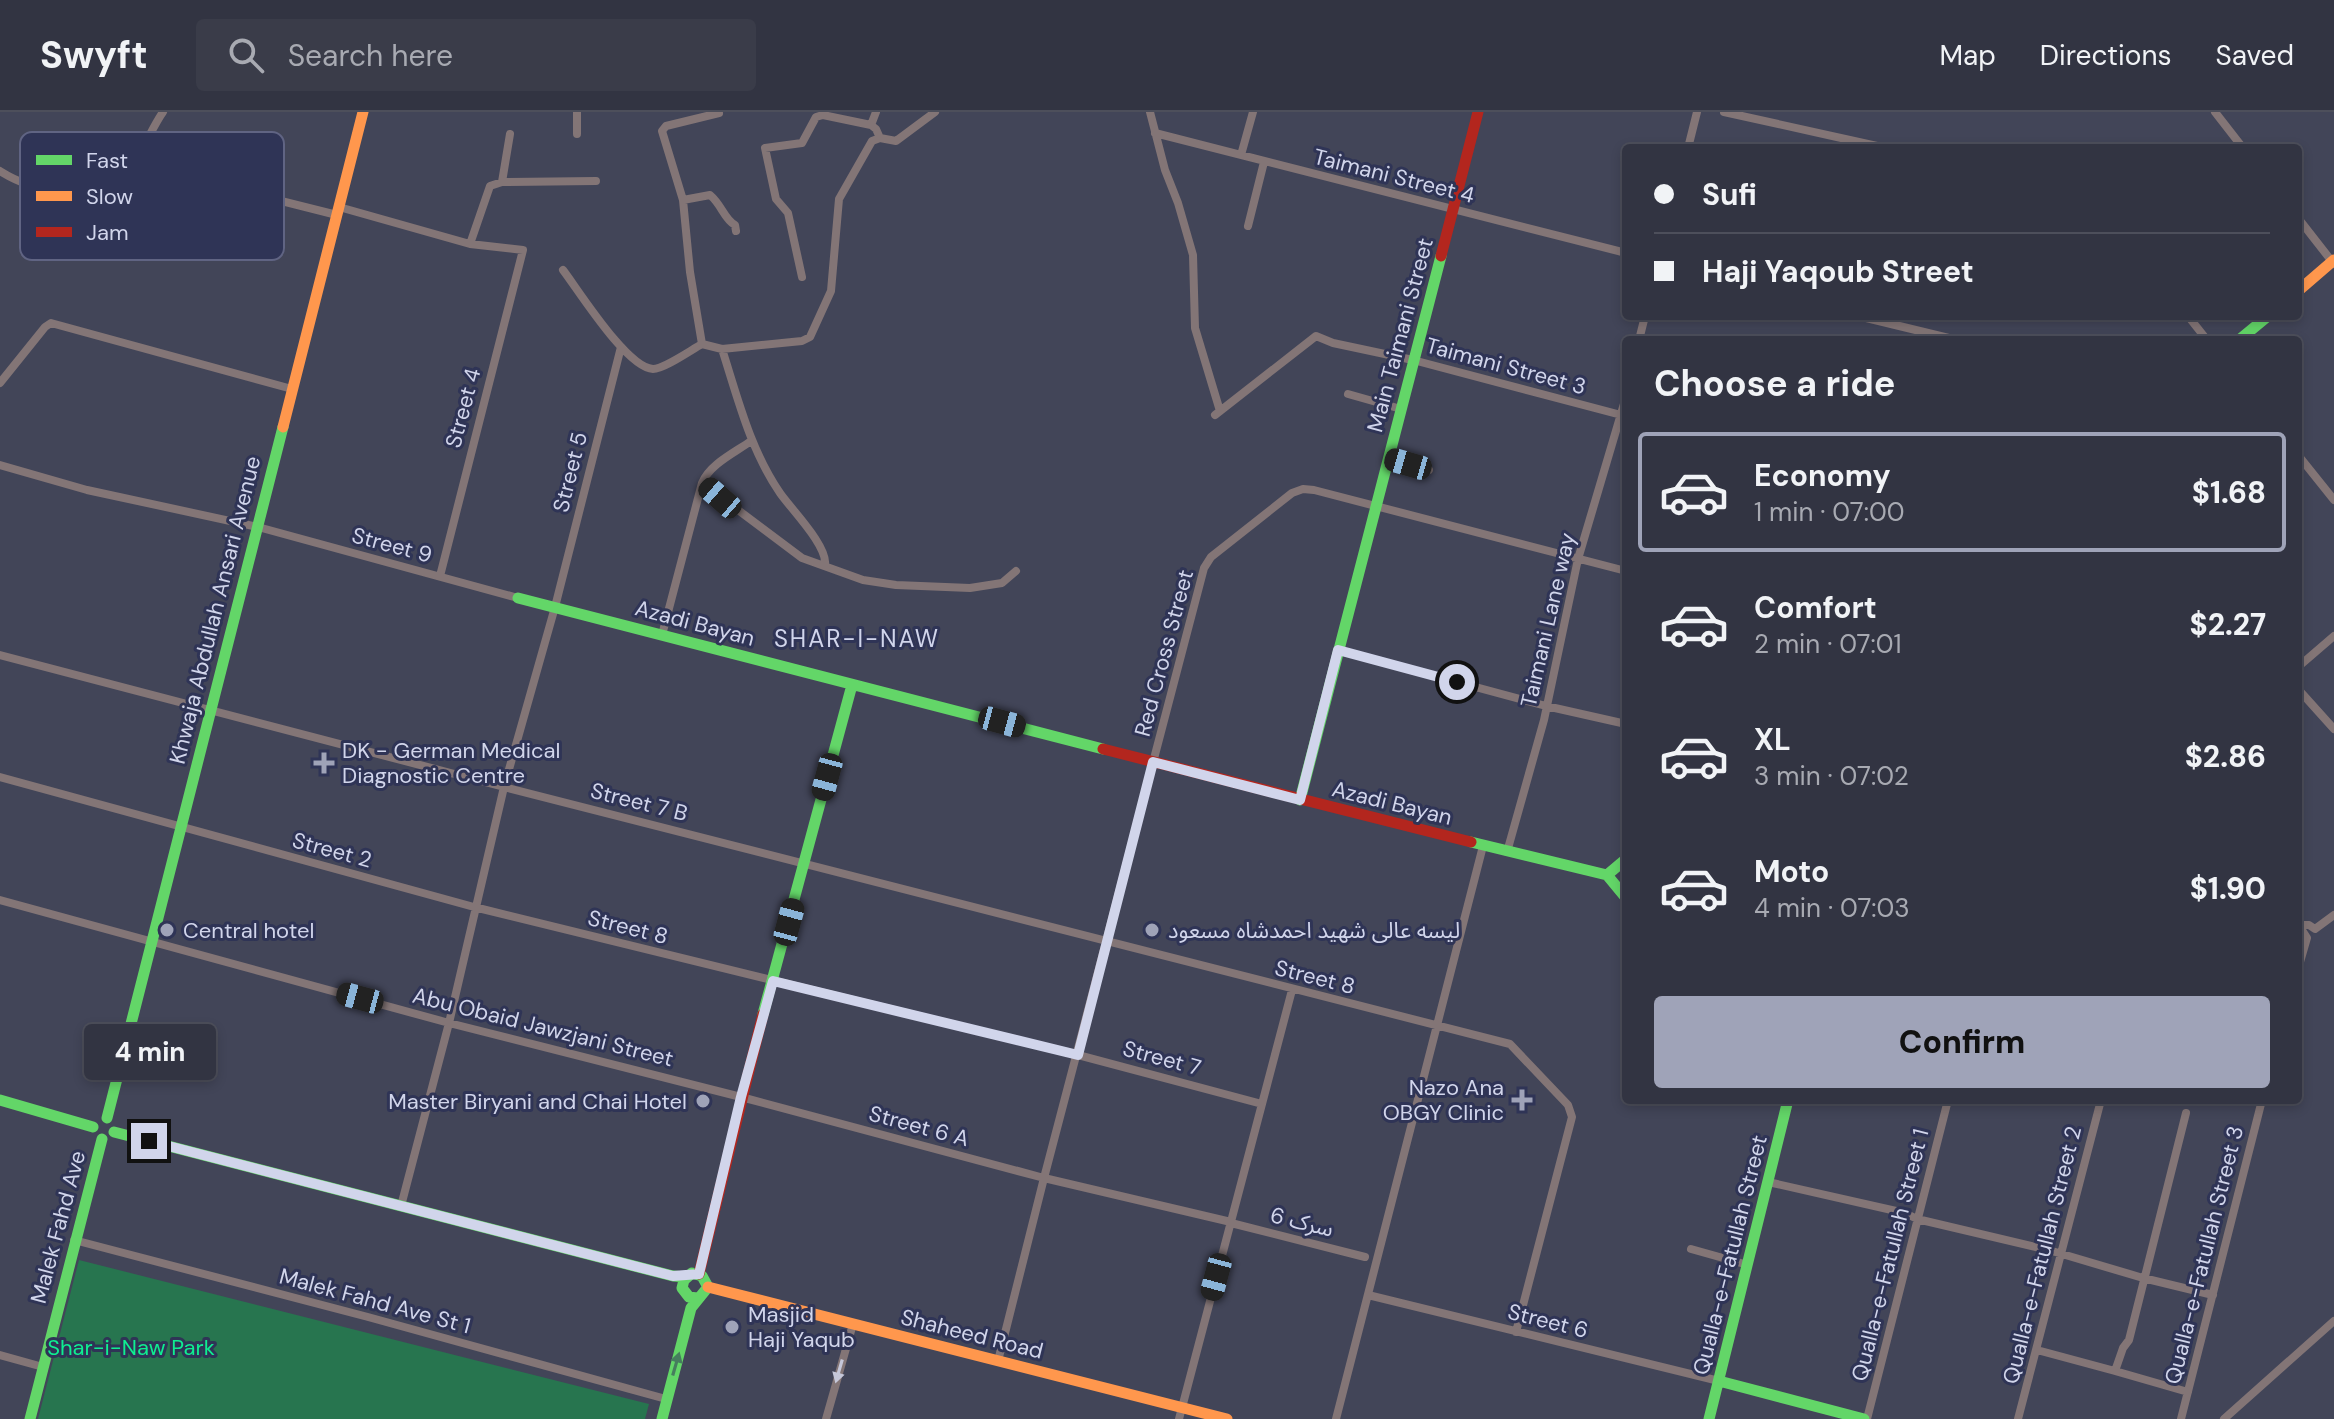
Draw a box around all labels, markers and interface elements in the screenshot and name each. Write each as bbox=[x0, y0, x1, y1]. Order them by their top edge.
search box bbox=[196, 19, 756, 91]
text: Swyft bbox=[40, 30, 148, 80]
icon: search bbox=[224, 33, 268, 77]
text: Search here bbox=[288, 36, 453, 75]
text: Map bbox=[1939, 37, 1996, 74]
text: Directions bbox=[2040, 37, 2172, 74]
text: Saved bbox=[2216, 37, 2294, 74]
legend bbox=[20, 132, 284, 260]
street label: Taimani Street 4 bbox=[1311, 142, 1477, 210]
text: Fast bbox=[86, 146, 128, 175]
text: Sufi bbox=[1702, 175, 1757, 214]
text: Slow bbox=[86, 182, 133, 211]
text: Jam bbox=[86, 218, 129, 247]
street label: Main Taimani Street bbox=[1360, 235, 1440, 435]
text: Haji Yaqoub Street bbox=[1702, 252, 1974, 291]
street label: Taimani Street 3 bbox=[1423, 331, 1589, 401]
text: Choose a ride bbox=[1654, 360, 1895, 407]
street label: Street 4 bbox=[438, 365, 488, 451]
street label: Street 5 bbox=[546, 429, 594, 515]
car bbox=[1382, 446, 1434, 482]
street label: Khwaja Abdullah Ansari Avenue bbox=[163, 453, 267, 767]
icon: car bbox=[1658, 456, 1730, 528]
text: Economy bbox=[1754, 456, 1891, 495]
car bbox=[694, 473, 746, 523]
text: $1.68 bbox=[2192, 473, 2266, 512]
text: 1 min · 07:00 bbox=[1754, 495, 1904, 529]
street label: Street 9 bbox=[349, 520, 435, 570]
street label: Taimani Lane way bbox=[1514, 530, 1582, 710]
street label: Red Cross Street bbox=[1128, 566, 1200, 740]
icon: car bbox=[1658, 588, 1730, 660]
text: Comfort bbox=[1754, 588, 1877, 627]
street label: Azadi Bayan bbox=[632, 593, 758, 653]
text: $2.27 bbox=[2189, 605, 2266, 644]
district label: SHAR-I-NAW bbox=[774, 623, 940, 654]
text: 2 min · 07:01 bbox=[1754, 627, 1902, 661]
route start bbox=[1439, 664, 1475, 700]
car bbox=[976, 704, 1028, 740]
icon: car bbox=[1658, 720, 1730, 792]
text: XL bbox=[1754, 720, 1791, 759]
place label: DK - German Medical Diagnostic Centre bbox=[342, 736, 560, 790]
text: $2.86 bbox=[2185, 737, 2266, 776]
car bbox=[809, 751, 845, 803]
marker: DK - German Medical Diagnostic Centre bbox=[313, 752, 335, 774]
text: 3 min · 07:02 bbox=[1754, 759, 1909, 793]
street label: Azadi Bayan bbox=[1329, 774, 1455, 832]
street label: Street 7 B bbox=[587, 776, 691, 828]
street label: Street 2 bbox=[289, 826, 375, 874]
icon: car bbox=[1658, 852, 1730, 924]
text: Moto bbox=[1754, 852, 1829, 891]
text: $1.90 bbox=[2190, 869, 2266, 908]
text: 4 min · 07:03 bbox=[1754, 891, 1910, 925]
car bbox=[771, 896, 807, 948]
street label: Street 8 bbox=[585, 903, 671, 951]
place label: Central hotel bbox=[183, 916, 314, 945]
place label: لیسه عالی شهید احمدشاه مسعود bbox=[1168, 916, 1460, 945]
marker: Central hotel bbox=[158, 921, 176, 939]
marker: لیسه عالی شهید احمدشاه مسعود bbox=[1143, 921, 1161, 939]
street label: Street 8 bbox=[1272, 953, 1358, 1001]
car bbox=[334, 980, 386, 1016]
street label: Abu Obaid Jawzjani Street bbox=[410, 981, 676, 1073]
button: Confirm bbox=[1654, 996, 2270, 1088]
callout: 4 min bbox=[83, 1025, 215, 1081]
street label: Street 7 bbox=[1120, 1034, 1204, 1082]
text: 4 min bbox=[114, 1035, 186, 1069]
place label: Nazo Ana OBGY Clinic bbox=[1383, 1073, 1504, 1127]
place label: Master Biryani and Chai Hotel bbox=[388, 1087, 687, 1116]
marker: Nazo Ana OBGY Clinic bbox=[1511, 1089, 1533, 1111]
marker: Master Biryani and Chai Hotel bbox=[694, 1092, 712, 1110]
street label: Street 6 A bbox=[866, 1099, 972, 1153]
route end bbox=[131, 1123, 167, 1159]
street label: Qualla-e-Fatullah Street 2 bbox=[1996, 1123, 2088, 1387]
street label: Qualla-e-Fatullah Street 3 bbox=[2158, 1123, 2250, 1387]
street label: Qualla-e-Fatullah Street 1 bbox=[1845, 1126, 1935, 1384]
street label: Qualla-e-Fatullah Street bbox=[1686, 1132, 1774, 1378]
street label: Malek Fahd Ave bbox=[24, 1147, 92, 1307]
street label: سرک 6 bbox=[1267, 1200, 1337, 1244]
car bbox=[1198, 1251, 1234, 1303]
street label: Malek Fahd Ave St 1 bbox=[276, 1261, 474, 1341]
street label: Street 6 bbox=[1505, 1297, 1591, 1345]
place label: Masjid Haji Yaqub bbox=[748, 1300, 855, 1354]
street label: Shaheed Road bbox=[898, 1302, 1046, 1366]
marker: Masjid Haji Yaqub bbox=[723, 1318, 741, 1336]
park label: Shar-i-Naw Park bbox=[47, 1333, 215, 1362]
one-way arrow bbox=[670, 1351, 683, 1375]
one-way arrow bbox=[833, 1359, 845, 1384]

